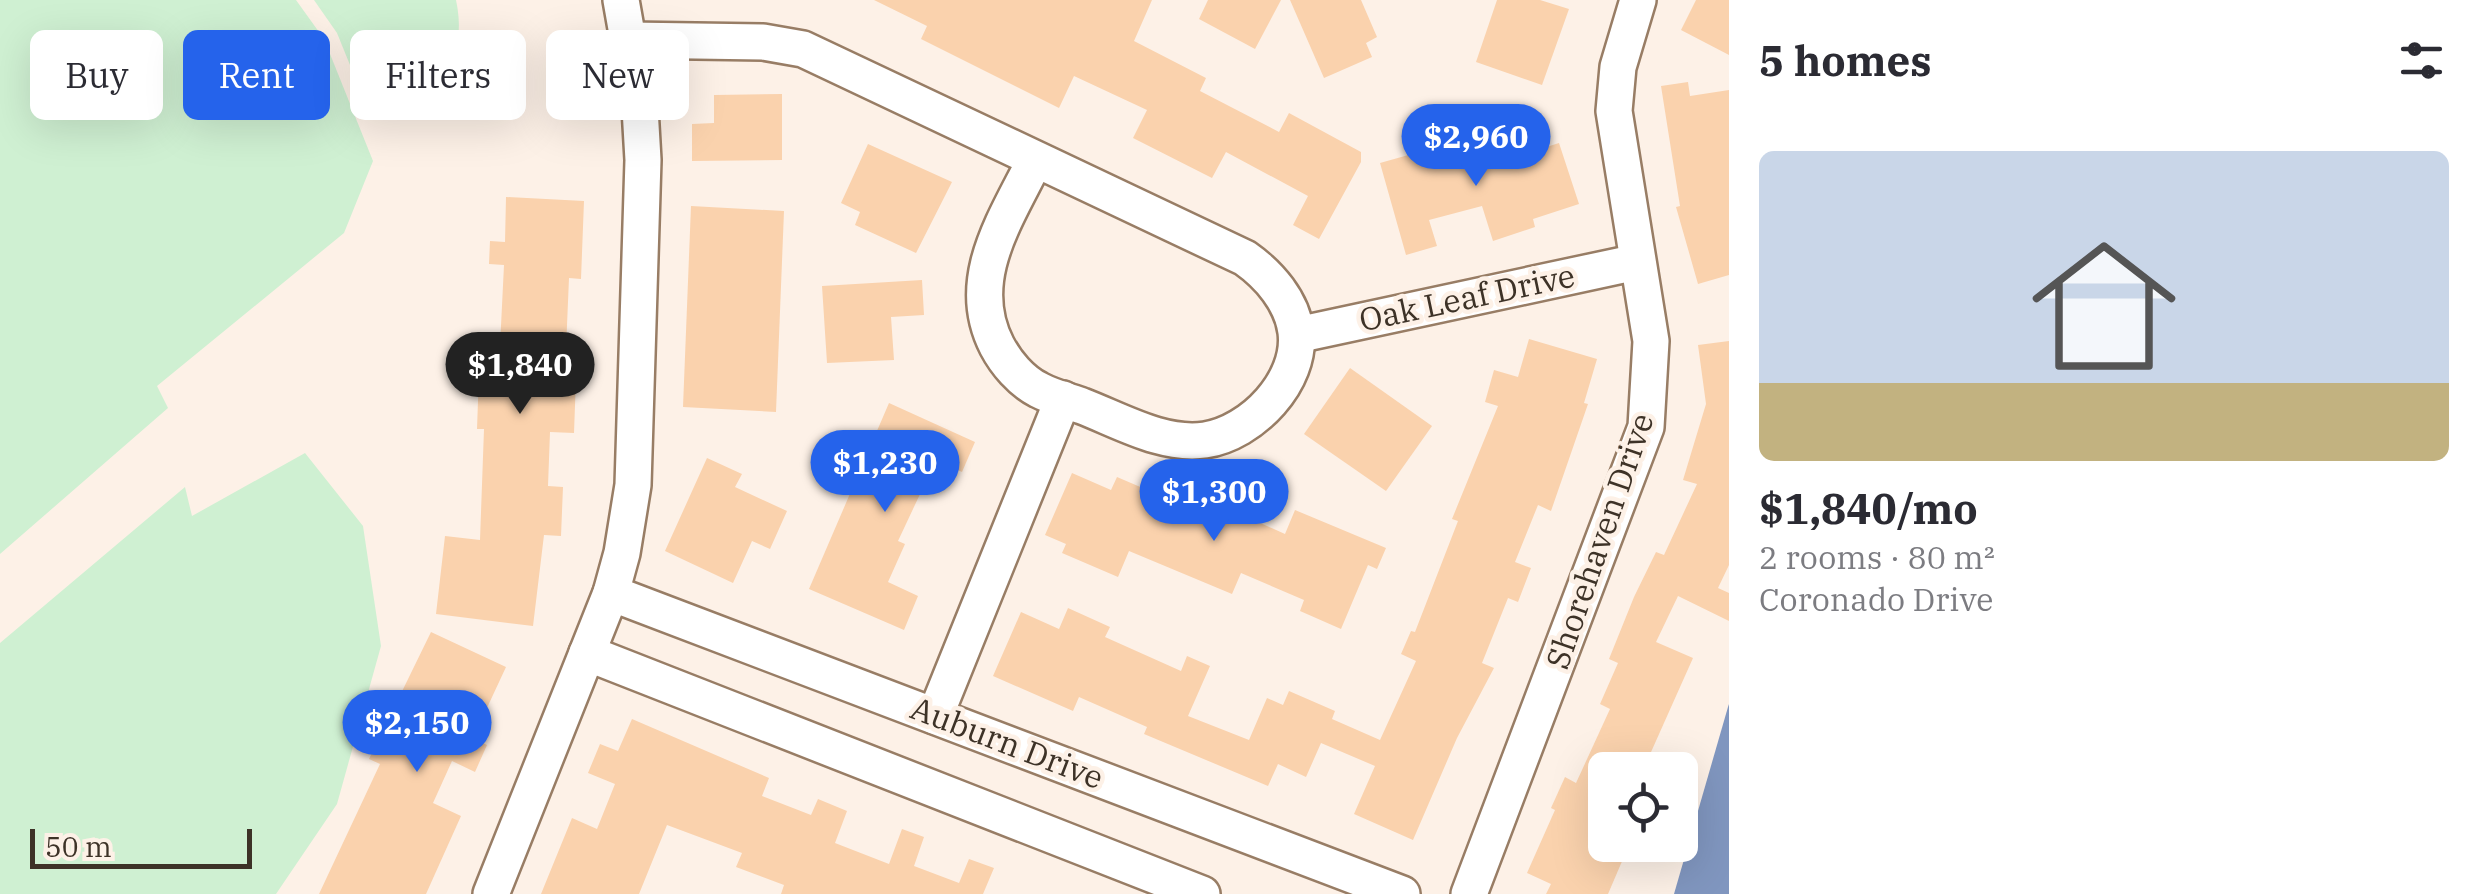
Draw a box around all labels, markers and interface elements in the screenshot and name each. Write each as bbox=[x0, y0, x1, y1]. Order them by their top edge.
chip: Buy bbox=[30, 30, 163, 120]
chip: Rent bbox=[183, 30, 330, 120]
chip: Filters bbox=[350, 30, 526, 120]
chip: New bbox=[546, 30, 689, 120]
text: 5 homes bbox=[1759, 33, 1932, 88]
icon: filters bbox=[2394, 33, 2449, 88]
pin: $2,960 bbox=[1395, 104, 1557, 189]
text: $2,960 bbox=[1424, 115, 1528, 157]
icon: home bbox=[2014, 216, 2194, 396]
street label: Oak Leaf Drive bbox=[1355, 254, 1578, 340]
pin: $1,840 bbox=[439, 332, 601, 417]
text: $1,840 bbox=[468, 343, 572, 385]
street label: Shorehaven Drive bbox=[1536, 407, 1662, 674]
pin: $1,230 bbox=[804, 430, 966, 515]
text: $1,230 bbox=[833, 441, 937, 483]
pin: $1,300 bbox=[1133, 459, 1295, 544]
text: $1,300 bbox=[1162, 470, 1266, 512]
text: $1,840/mo bbox=[1759, 481, 1978, 536]
text: 2 rooms · 80 m² bbox=[1759, 536, 1995, 578]
text: Coronado Drive bbox=[1759, 578, 1993, 620]
street label: Auburn Drive bbox=[905, 686, 1110, 798]
pin: $2,150 bbox=[336, 690, 498, 775]
text: $2,150 bbox=[365, 701, 469, 743]
map controls bbox=[1588, 752, 1698, 862]
button: locate bbox=[1588, 752, 1698, 862]
scale bar bbox=[30, 824, 252, 868]
text: 50 m bbox=[45, 828, 112, 865]

